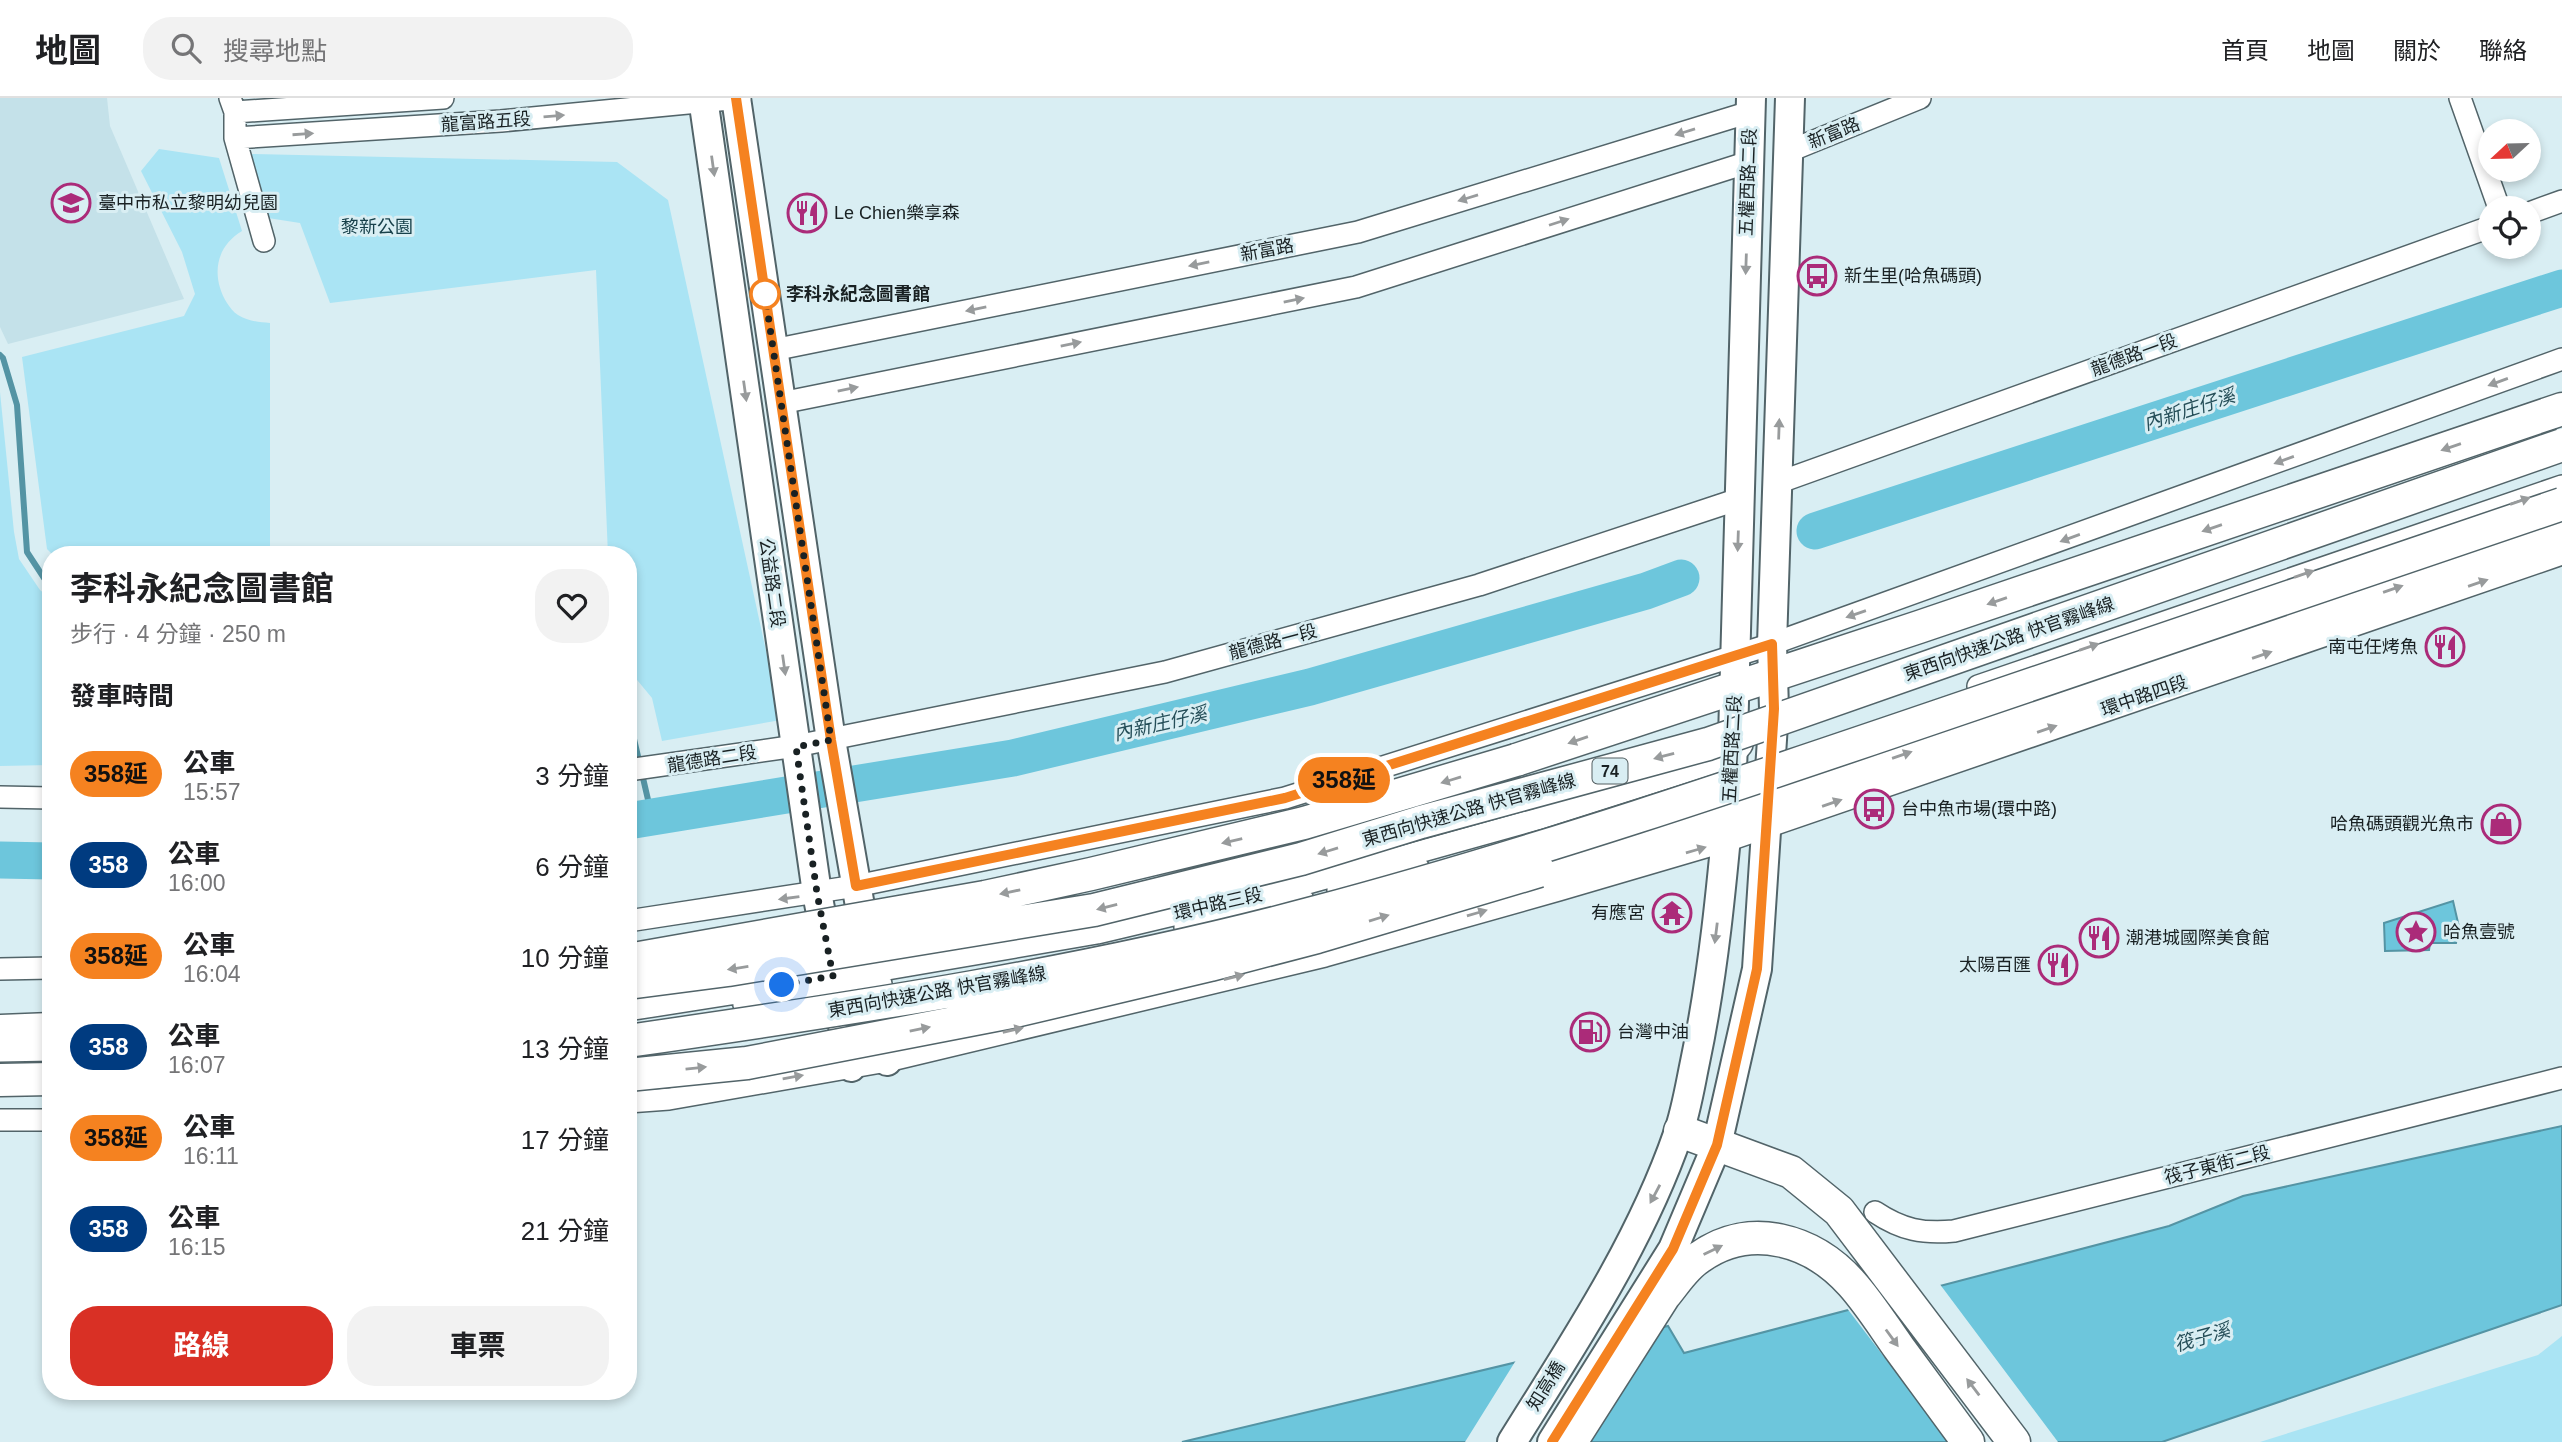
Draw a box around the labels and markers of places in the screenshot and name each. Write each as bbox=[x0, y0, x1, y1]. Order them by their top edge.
school or university icon: 臺中市私立黎明幼兒園 bbox=[50, 182, 92, 224]
restaurant icon: Le Chien樂享森 bbox=[786, 192, 828, 234]
place label: 臺中市私立黎明幼兒園 bbox=[98, 193, 278, 213]
place label: Le Chien樂享森 bbox=[834, 203, 960, 223]
bus stop icon: 新生里(哈魚碼頭) bbox=[1796, 255, 1838, 297]
place label: 新生里(哈魚碼頭) bbox=[1844, 266, 1982, 286]
marker: 李科永紀念圖書館 bbox=[750, 279, 780, 309]
place label: 李科永紀念圖書館 bbox=[786, 283, 930, 304]
restaurant icon: 南屯任烤魚 bbox=[2424, 626, 2466, 668]
place label: 南屯任烤魚 bbox=[2328, 637, 2418, 657]
bus stop icon: 台中魚市場(環中路) bbox=[1853, 788, 1895, 830]
place label: 台中魚市場(環中路) bbox=[1901, 799, 2057, 819]
shop icon: 哈魚碼頭觀光魚市 bbox=[2480, 803, 2522, 845]
place label: 哈魚碼頭觀光魚市 bbox=[2330, 814, 2474, 834]
temple icon: 有應宮 bbox=[1651, 892, 1693, 934]
place label: 有應宮 bbox=[1591, 903, 1645, 923]
place icon: 哈魚壹號 bbox=[2395, 911, 2437, 953]
restaurant icon: 潮港城國際美食館 bbox=[2078, 917, 2120, 959]
place label: 哈魚壹號 bbox=[2443, 922, 2515, 942]
place label: 潮港城國際美食館 bbox=[2126, 928, 2270, 948]
restaurant icon: 太陽百匯 bbox=[2037, 944, 2079, 986]
place label: 太陽百匯 bbox=[1959, 955, 2031, 975]
fuel station icon: 台灣中油 bbox=[1569, 1011, 1611, 1053]
place label: 台灣中油 bbox=[1617, 1022, 1689, 1042]

